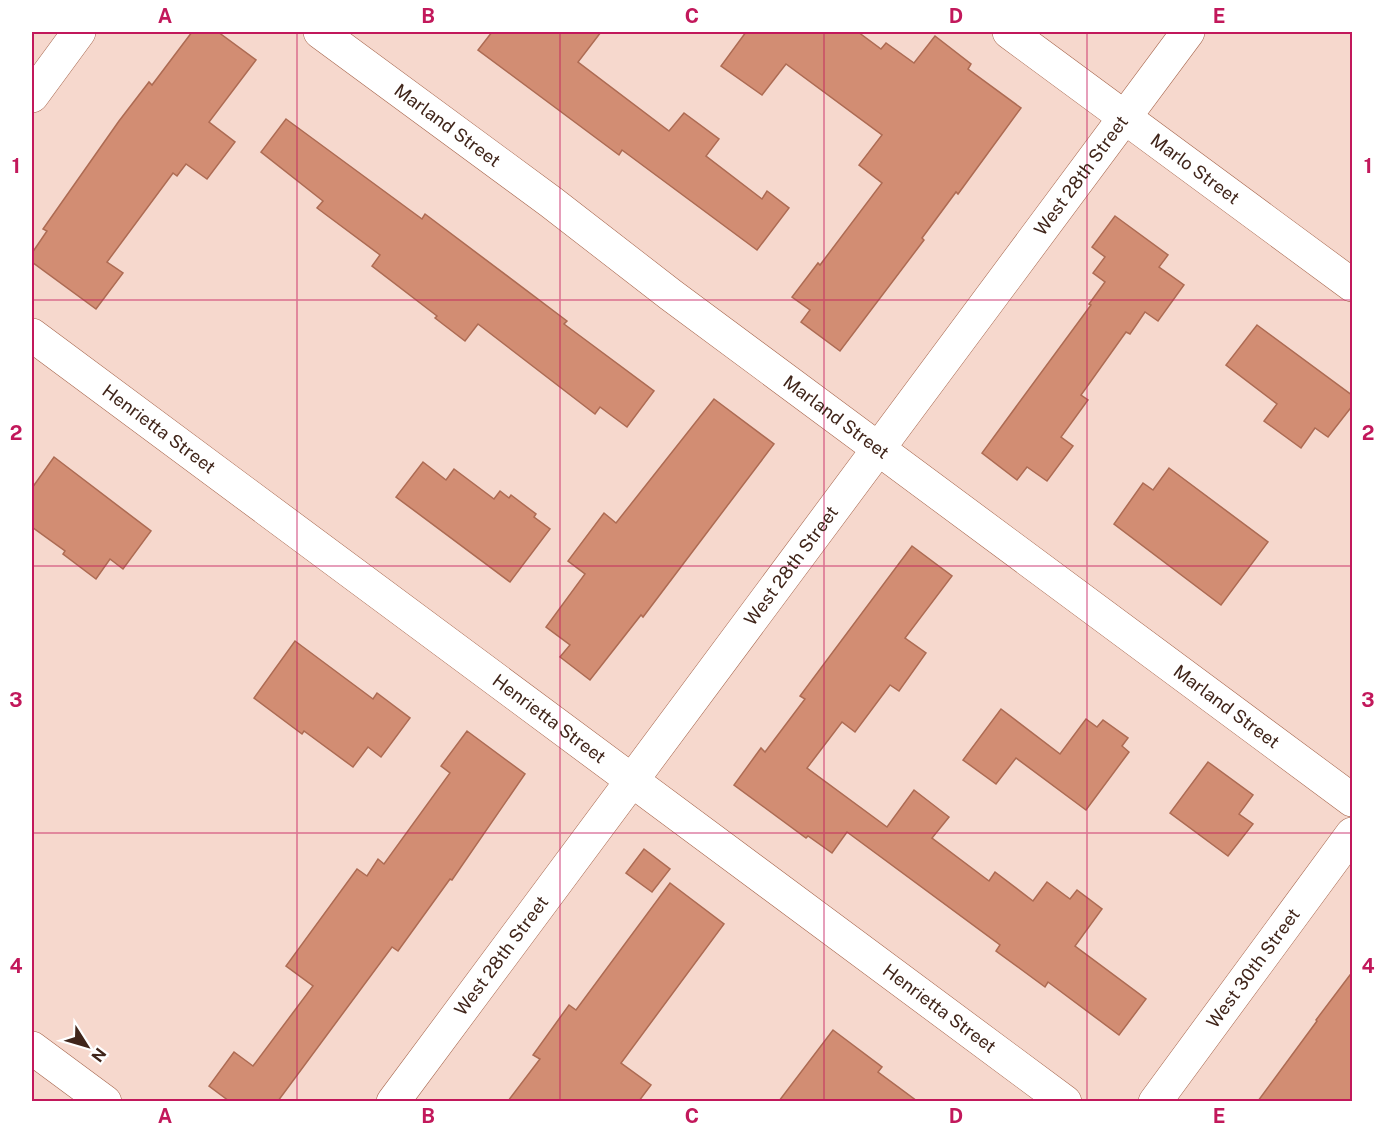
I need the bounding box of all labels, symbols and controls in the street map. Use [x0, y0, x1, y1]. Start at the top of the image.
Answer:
text: A [158, 4, 172, 28]
text: B [421, 4, 435, 28]
text: C [685, 4, 699, 28]
text: D [949, 4, 963, 28]
text: E [1213, 4, 1225, 28]
street label: Marland Street [390, 79, 505, 171]
street label: West 28th Street [1030, 112, 1132, 239]
street label: Marlo Street [1147, 129, 1244, 208]
text: 1 [12, 154, 20, 178]
text: 1 [1364, 154, 1372, 178]
street label: Marland Street [779, 371, 893, 463]
street label: Henrietta Street [98, 380, 220, 478]
text: 2 [10, 421, 22, 445]
text: 2 [1362, 421, 1374, 445]
street label: West 28th Street [740, 502, 842, 629]
street label: Marland Street [1170, 660, 1284, 752]
street label: Henrietta Street [489, 670, 610, 767]
text: 3 [9, 688, 23, 712]
text: 3 [1361, 688, 1375, 712]
street label: West 28th Street [450, 892, 552, 1020]
street label: West 30th Street [1202, 904, 1304, 1032]
text: 4 [9, 954, 23, 978]
text: 4 [1361, 954, 1375, 978]
street label: Henrietta Street [879, 959, 1000, 1057]
north arrow [57, 1016, 117, 1076]
text: N [87, 1044, 110, 1065]
text: A [158, 1104, 172, 1128]
text: B [421, 1104, 435, 1128]
text: C [685, 1104, 699, 1128]
text: D [949, 1104, 963, 1128]
text: E [1213, 1104, 1225, 1128]

